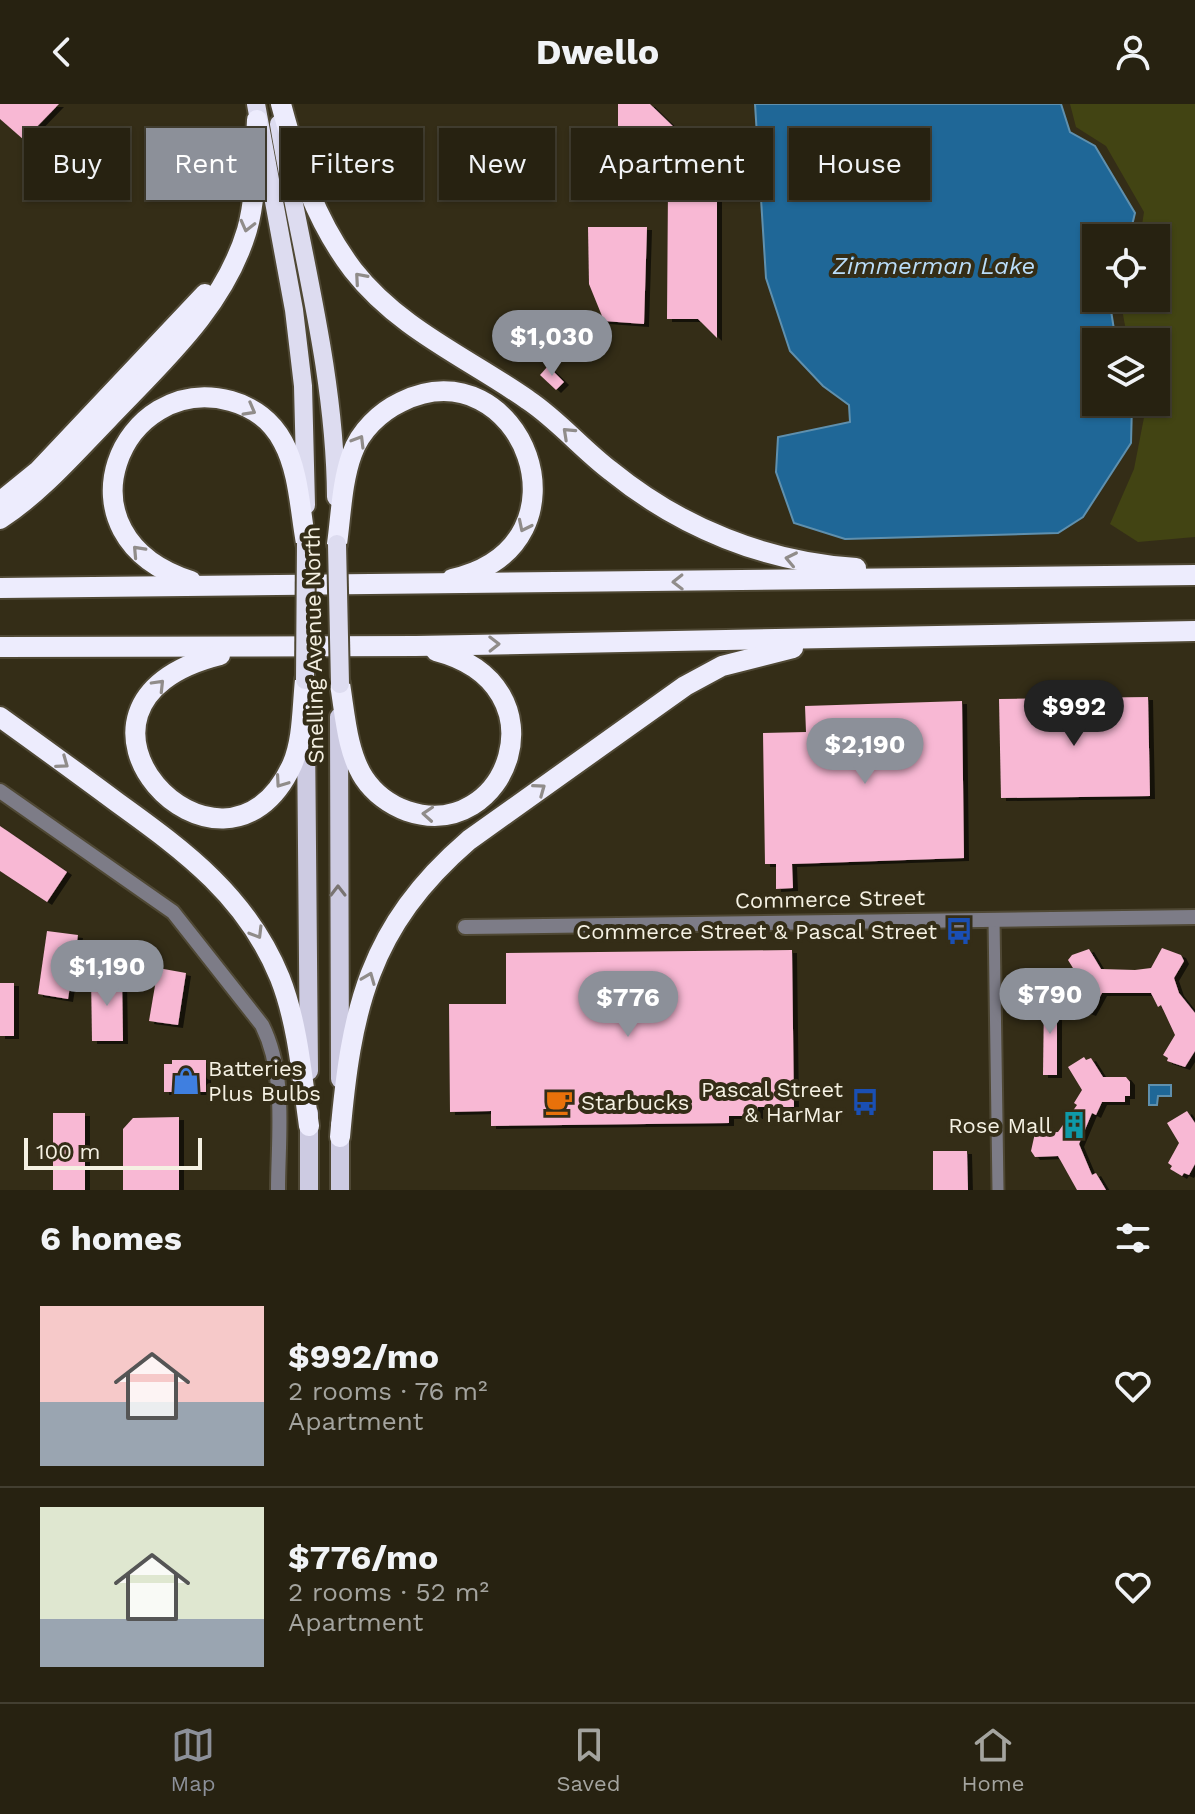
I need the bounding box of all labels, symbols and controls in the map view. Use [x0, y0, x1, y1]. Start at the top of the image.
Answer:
icon: back [40, 30, 84, 74]
icon: person [1111, 30, 1155, 74]
text: Dwello [536, 31, 659, 73]
chip: Buy [24, 128, 130, 200]
chip: Rent [146, 128, 265, 200]
chip: Filters [281, 128, 423, 200]
chip: New [439, 128, 555, 200]
chip: Apartment [571, 128, 773, 200]
chip: House [789, 128, 930, 200]
one-way arrow [239, 218, 256, 232]
map controls [1082, 224, 1170, 416]
button: locate [1082, 224, 1170, 312]
water label: Zimmerman Lake [832, 252, 1035, 280]
one-way arrow [355, 273, 370, 287]
pin: $1,030 [487, 310, 617, 378]
text: $1,030 [510, 321, 594, 351]
button: layers [1082, 328, 1170, 416]
one-way arrow [241, 400, 256, 416]
one-way arrow [563, 427, 577, 442]
one-way arrow [349, 435, 365, 450]
one-way arrow [518, 517, 534, 532]
street label: Snelling Avenue North [299, 526, 329, 764]
one-way arrow [133, 546, 147, 560]
one-way arrow [784, 551, 798, 568]
one-way arrow [671, 574, 684, 591]
one-way arrow [488, 636, 501, 653]
one-way arrow [149, 680, 164, 694]
pin: $992 [1027, 680, 1121, 748]
text: $992 [1042, 691, 1106, 721]
pin: $2,190 [800, 718, 930, 786]
text: $2,190 [824, 729, 906, 759]
one-way arrow [54, 753, 69, 767]
one-way arrow [276, 773, 291, 787]
one-way arrow [531, 784, 545, 799]
one-way arrow [421, 806, 434, 823]
one-way arrow [329, 884, 347, 897]
street label: Commerce Street [735, 885, 925, 913]
bus stop icon: Commerce Street & Pascal Street [944, 916, 974, 946]
place label: Commerce Street & Pascal Street [576, 919, 937, 944]
one-way arrow [247, 924, 263, 939]
pin: $1,190 [42, 940, 172, 1008]
text: $1,190 [69, 951, 145, 981]
pin: $790 [1003, 968, 1097, 1036]
pin: $776 [581, 971, 675, 1039]
one-way arrow [359, 972, 376, 986]
text: $790 [1017, 979, 1083, 1009]
text: $776 [596, 982, 660, 1012]
place label: Batteries Plus Bulbs [208, 1056, 321, 1106]
shop icon: Batteries Plus Bulbs [171, 1066, 201, 1096]
place label: Pascal Street & HarMar [701, 1077, 843, 1127]
cafe icon: Starbucks [544, 1087, 574, 1117]
bus stop icon: Pascal Street & HarMar [850, 1087, 880, 1117]
place label: Starbucks [581, 1090, 689, 1115]
building icon: Rose Mall [1059, 1110, 1089, 1140]
place label: Rose Mall [948, 1113, 1052, 1138]
scale bar [24, 1134, 202, 1170]
text: 100 m [36, 1139, 100, 1164]
icon: filters [1111, 1216, 1155, 1260]
text: 6 homes [40, 1218, 182, 1258]
text: $992/mo [288, 1336, 439, 1376]
icon: home [104, 1338, 200, 1434]
icon: heart [1111, 1364, 1155, 1408]
text: 2 rooms · 76 m² [288, 1376, 487, 1406]
text: Apartment [288, 1406, 424, 1436]
text: $776/mo [288, 1537, 438, 1577]
icon: home [104, 1539, 200, 1635]
icon: heart [1111, 1565, 1155, 1609]
text: 2 rooms · 52 m² [288, 1577, 489, 1607]
text: Apartment [288, 1607, 424, 1637]
tab: Map [171, 1723, 215, 1796]
tab: Saved [557, 1723, 620, 1796]
tab: Home [962, 1723, 1024, 1796]

